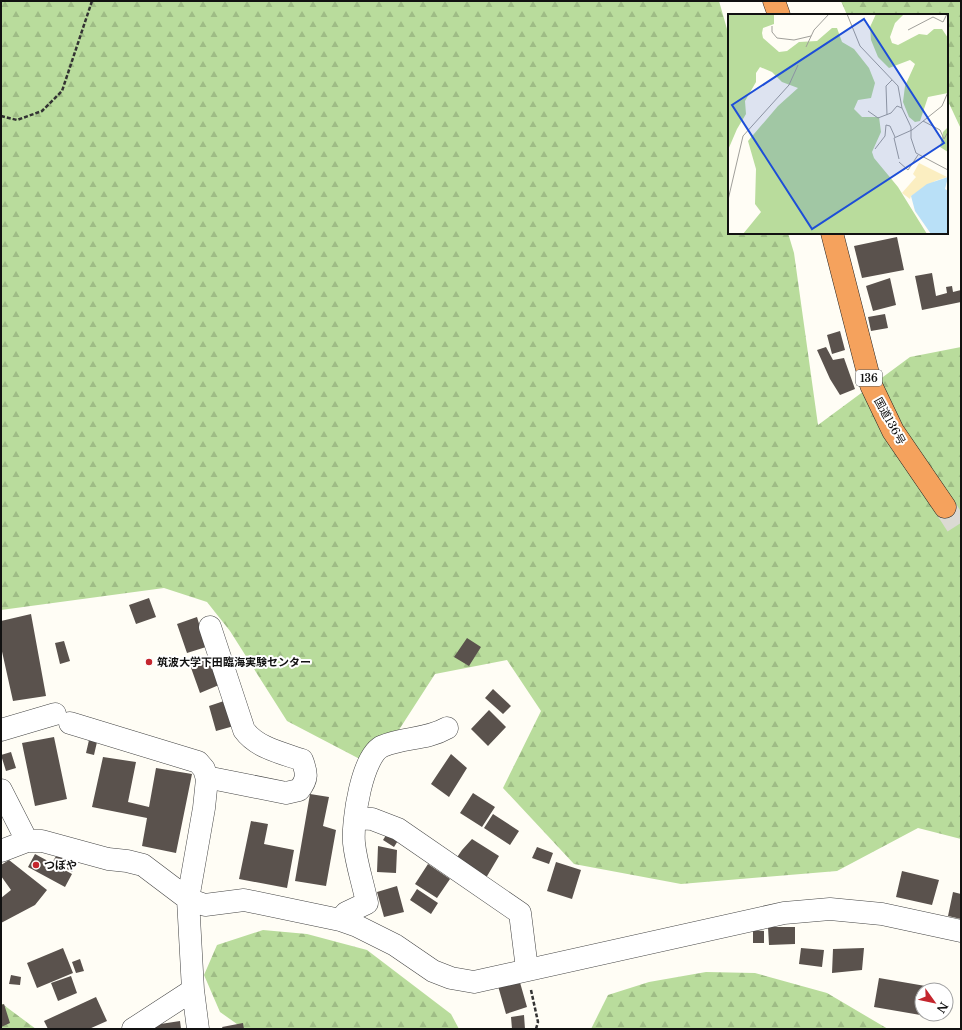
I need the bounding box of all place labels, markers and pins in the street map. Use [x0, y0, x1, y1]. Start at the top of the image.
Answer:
place label: 筑波大学下田臨海実験センター [157, 655, 311, 669]
marker: 筑波大学下田臨海実験センター [144, 657, 154, 667]
place label: つぼや [44, 858, 77, 872]
marker: つぼや [31, 860, 41, 870]

